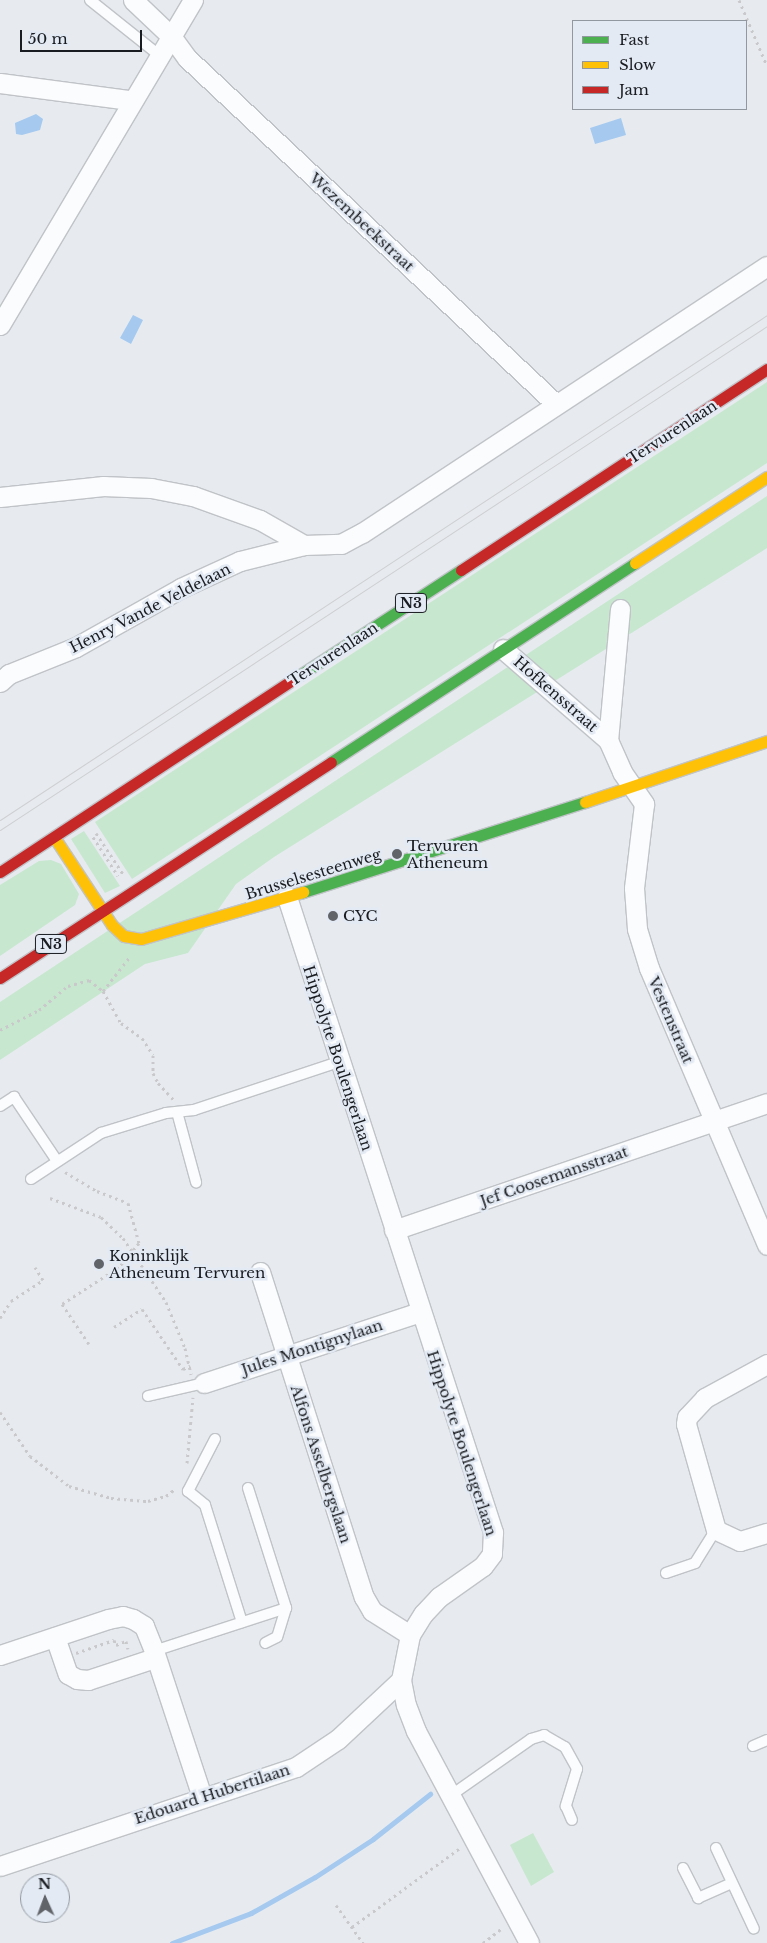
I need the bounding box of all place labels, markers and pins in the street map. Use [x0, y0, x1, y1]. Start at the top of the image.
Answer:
place label: Tervuren Atheneum [407, 836, 488, 871]
marker: Tervuren Atheneum [391, 848, 403, 860]
place label: CYC [343, 907, 378, 925]
marker: CYC [327, 910, 339, 922]
place label: Koninklijk Atheneum Tervuren [109, 1246, 266, 1281]
marker: Koninklijk Atheneum Tervuren [93, 1258, 105, 1270]

